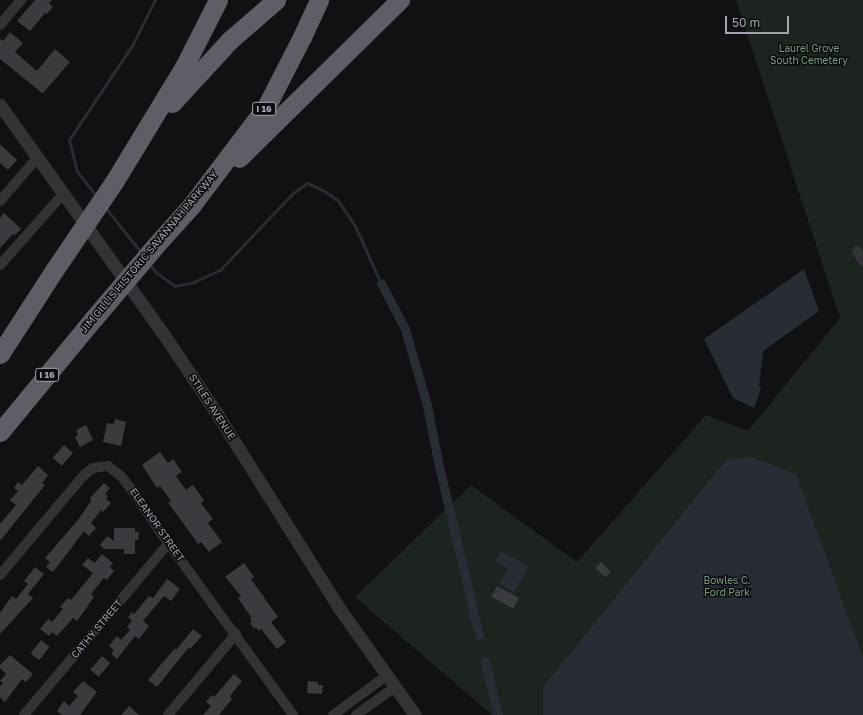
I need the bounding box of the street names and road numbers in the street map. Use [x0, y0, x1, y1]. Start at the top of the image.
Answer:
road number: I 16 [252, 102, 276, 116]
street label: JIM GILLIS HISTORIC SAVANNAH PARKWAY [78, 169, 220, 335]
road number: I 16 [35, 368, 59, 382]
street label: STILES AVENUE [186, 372, 238, 442]
street label: ELEANOR STREET [127, 486, 187, 564]
street label: CATHY STREET [69, 597, 125, 661]

